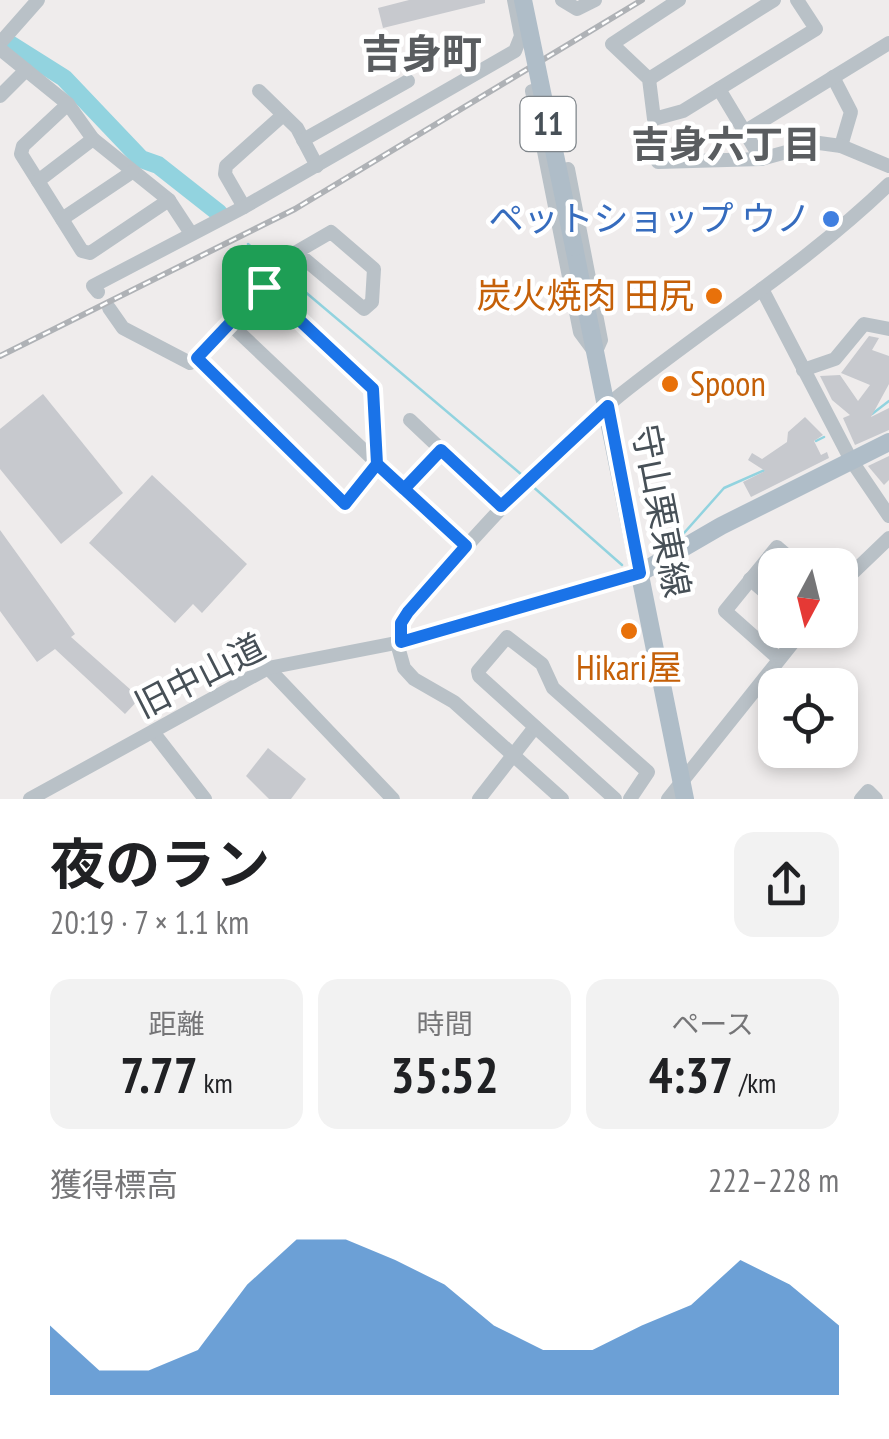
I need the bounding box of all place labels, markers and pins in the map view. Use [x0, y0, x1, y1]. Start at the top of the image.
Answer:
place label: ペットショップ ウノ [489, 195, 811, 241]
marker: ペットショップ ウノ [820, 208, 842, 230]
pin [222, 245, 307, 330]
place label: 炭火焼肉 田尻 [477, 272, 694, 318]
marker: 炭火焼肉 田尻 [703, 285, 725, 307]
place label: Spoon [690, 360, 766, 406]
marker: Spoon [659, 373, 681, 395]
marker: Hikari屋 [618, 620, 640, 642]
place label: Hikari屋 [576, 644, 682, 690]

